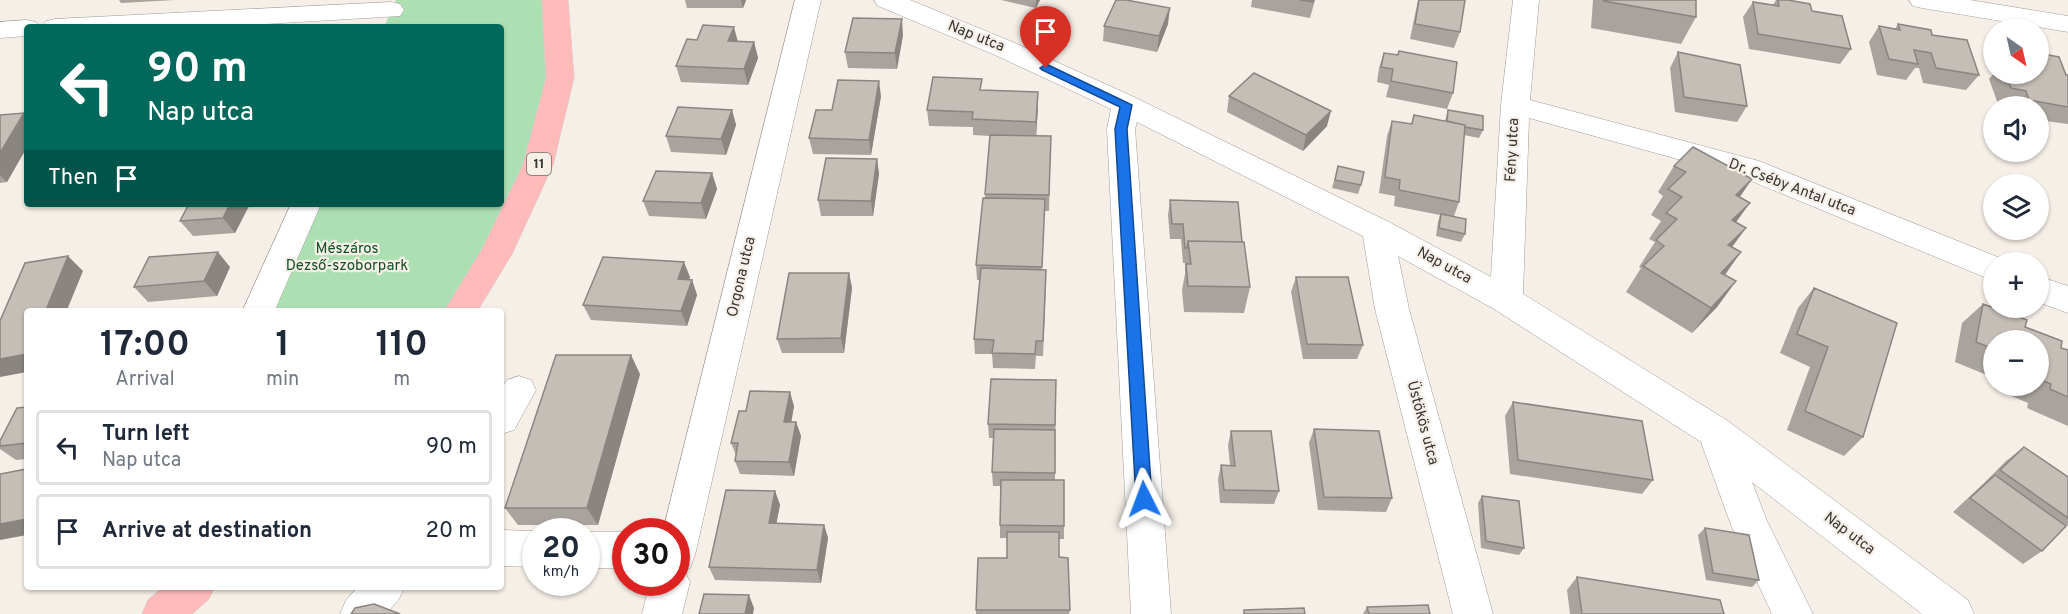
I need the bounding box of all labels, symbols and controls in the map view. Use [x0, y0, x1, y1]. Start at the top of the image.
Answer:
pin [1020, 6, 1071, 68]
icon: arrive [1029, 15, 1062, 48]
street label: Nap utca [945, 17, 1007, 57]
north arrow [1983, 18, 2049, 84]
map controls [1983, 18, 2049, 396]
text: 90 m [147, 44, 248, 97]
icon: left [48, 48, 126, 126]
text: Nap utca [147, 96, 254, 130]
button: sound [1983, 96, 2049, 162]
street label: Fény utca [1502, 117, 1524, 183]
road number: 11 [527, 153, 551, 175]
street label: Dr. Cséby Antal utca [1726, 155, 1858, 221]
icon: arrive [110, 162, 143, 195]
text: Then [48, 165, 98, 192]
button: layers [1983, 174, 2049, 240]
street label: Orgona utca [723, 235, 761, 319]
park label: Mészáros Dezső-szoborpark [286, 240, 408, 276]
street label: Nap utca [1413, 243, 1475, 289]
button: + [1983, 252, 2049, 318]
text: 17:00 [100, 323, 190, 369]
text: 1 [276, 323, 290, 369]
text: 110 [375, 323, 428, 369]
button: − [1983, 330, 2049, 396]
text: Arrival [115, 367, 175, 393]
text: min [266, 367, 299, 393]
text: m [393, 367, 410, 393]
street label: Üstökös utca [1402, 379, 1443, 467]
text: Turn left [102, 421, 190, 448]
icon: left [51, 431, 84, 464]
text: 90 m [426, 434, 477, 461]
text: Nap utca [102, 448, 181, 474]
position arrow [1112, 467, 1176, 531]
street label: Nap utca [1820, 509, 1878, 559]
icon: arrive [51, 515, 84, 548]
text: Arrive at destination [102, 518, 312, 545]
text: 20 m [426, 518, 477, 545]
speed limit sign: 30 [612, 518, 690, 596]
text: 20 [542, 531, 580, 568]
text: km/h [543, 563, 579, 582]

